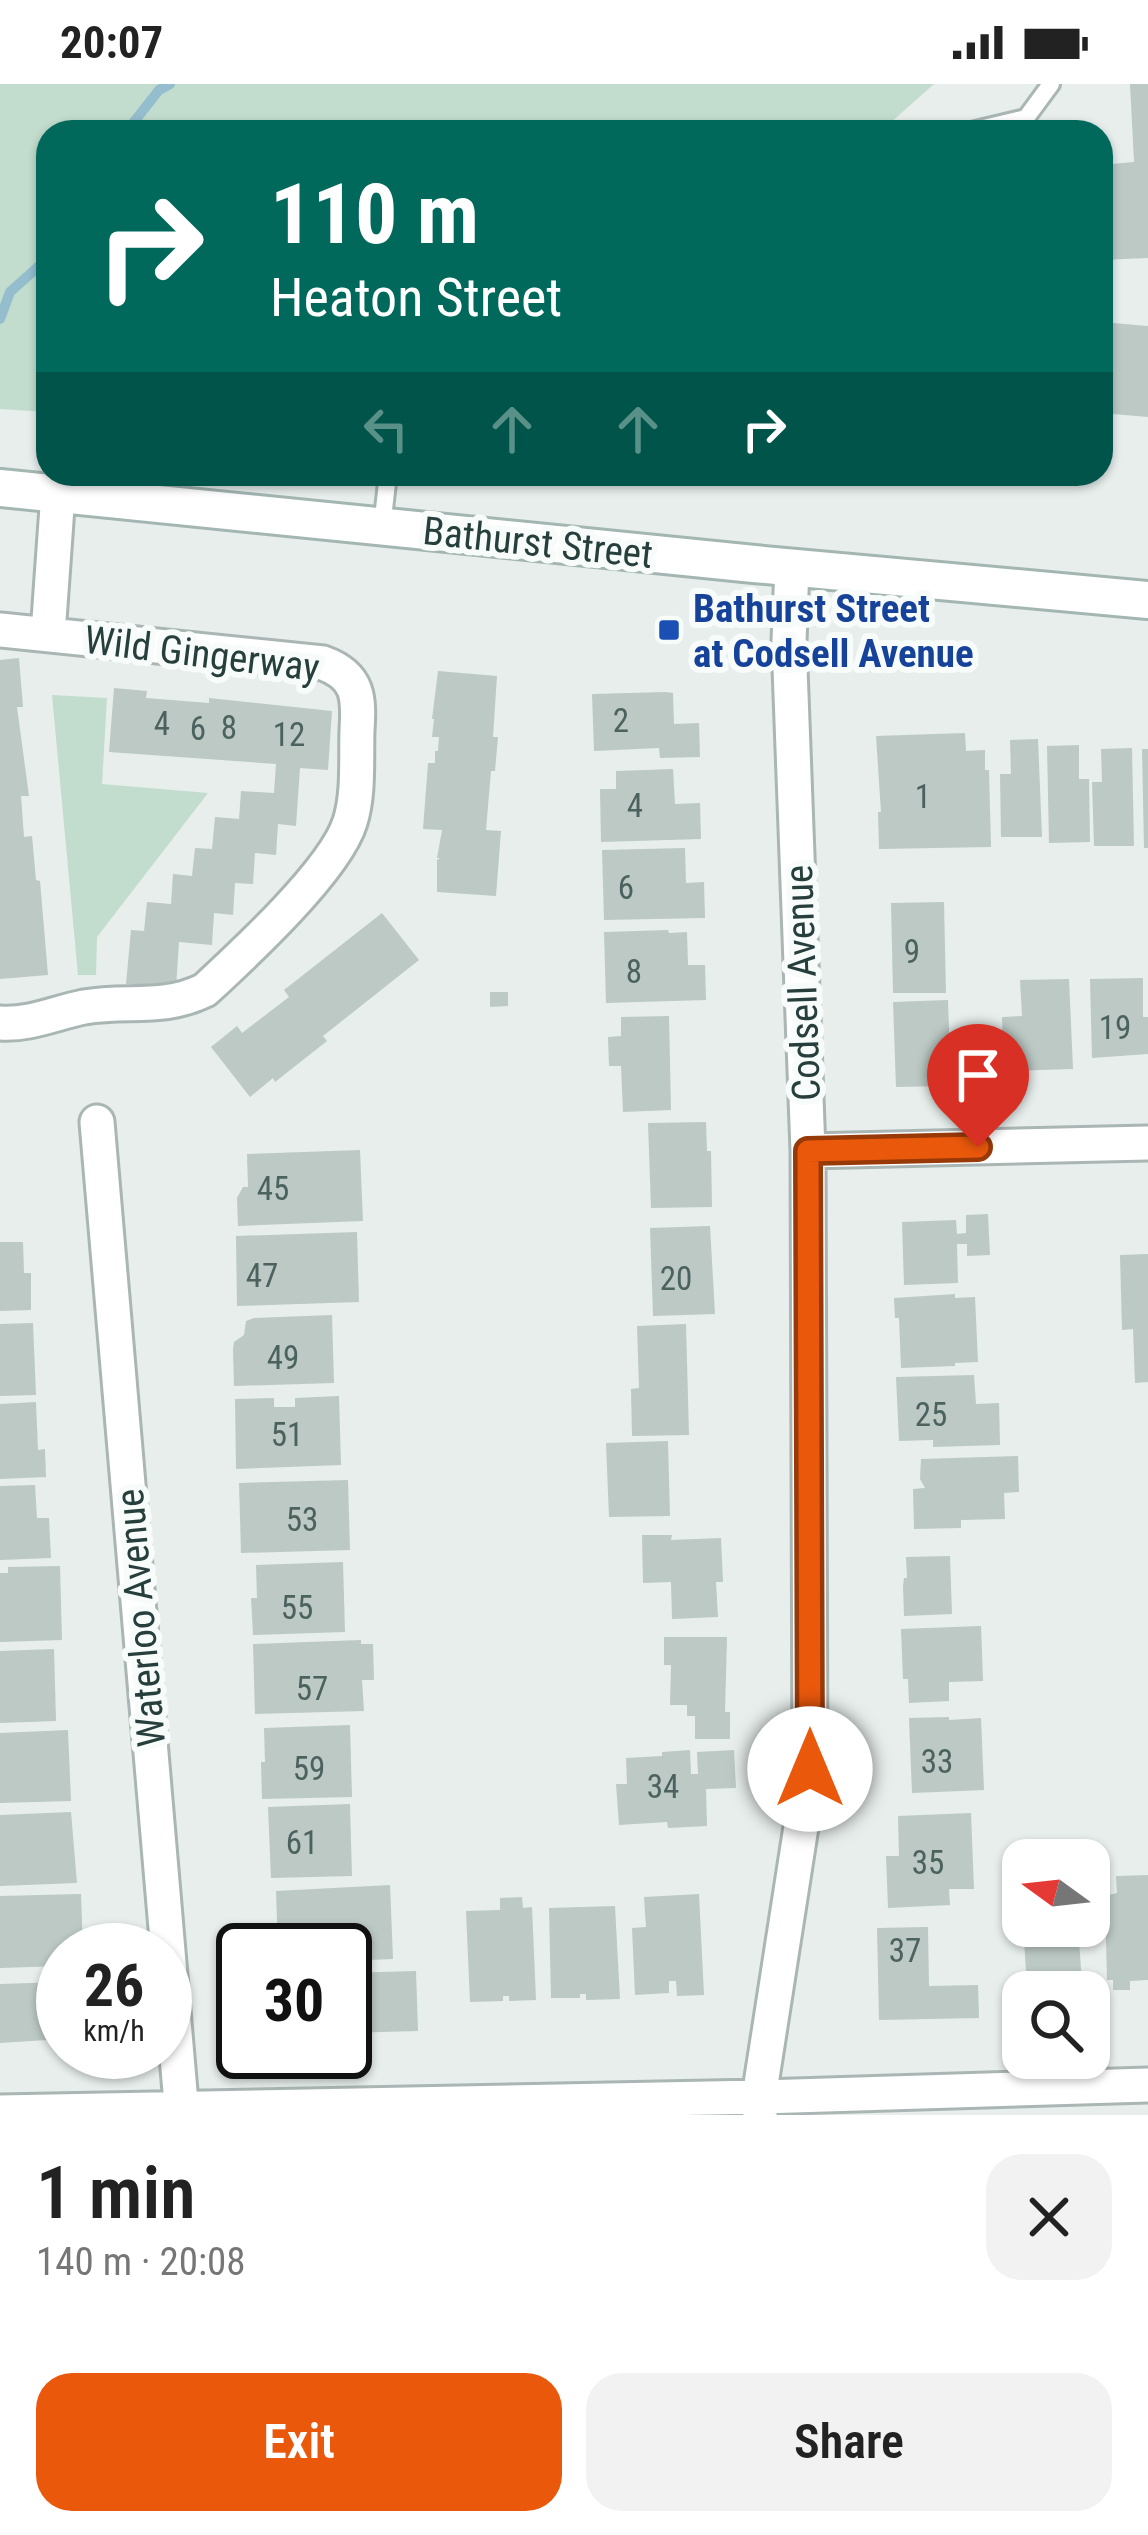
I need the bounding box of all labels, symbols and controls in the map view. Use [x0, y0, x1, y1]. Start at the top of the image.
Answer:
text: 20:07 [60, 16, 163, 69]
text: 110 m [270, 165, 479, 264]
icon: right [72, 168, 228, 324]
text: Heaton Street [270, 266, 562, 329]
icon: left [353, 396, 419, 462]
icon: ahead [479, 396, 545, 462]
icon: ahead [605, 396, 671, 462]
icon: right [731, 396, 797, 462]
street label: Bathurst Street [421, 508, 655, 578]
place label: Bathurst Street at Codsell Avenue [693, 586, 974, 677]
street label: Wild Gingerway [82, 617, 322, 691]
marker: Bathurst Street at Codsell Avenue [656, 617, 682, 643]
house number: 2 [613, 701, 629, 740]
house number: 4 [154, 704, 170, 743]
house number: 8 [221, 708, 237, 747]
house number: 6 [190, 709, 206, 748]
house number: 12 [273, 715, 305, 754]
house number: 1 [915, 777, 931, 816]
house number: 4 [627, 786, 643, 825]
street label: Codsell Avenue [776, 864, 830, 1102]
house number: 6 [618, 868, 634, 907]
house number: 9 [904, 932, 920, 971]
house number: 8 [626, 952, 642, 991]
house number: 19 [1099, 1008, 1131, 1047]
pin [927, 1024, 1029, 1147]
icon: arrive [945, 1042, 1011, 1108]
house number: 45 [257, 1169, 289, 1208]
house number: 47 [246, 1256, 278, 1295]
house number: 20 [660, 1259, 692, 1298]
house number: 49 [267, 1338, 299, 1377]
house number: 25 [915, 1395, 947, 1434]
house number: 51 [271, 1415, 303, 1454]
street label: Waterloo Avenue [107, 1487, 175, 1749]
house number: 53 [286, 1500, 318, 1539]
house number: 55 [281, 1588, 313, 1627]
house number: 57 [296, 1669, 328, 1708]
position arrow [747, 1706, 873, 1832]
house number: 33 [921, 1742, 953, 1781]
house number: 59 [293, 1749, 325, 1788]
house number: 34 [647, 1767, 679, 1806]
house number: 61 [286, 1823, 318, 1862]
north arrow [1002, 1839, 1110, 1947]
map controls [1002, 1839, 1110, 2079]
house number: 35 [912, 1843, 944, 1882]
speed limit sign: 30 [216, 1923, 372, 2079]
house number: 37 [889, 1931, 921, 1970]
text: 26 [84, 1950, 144, 2021]
button: search [1002, 1971, 1110, 2079]
text: km/h [83, 2013, 145, 2048]
text: 1 min [36, 2151, 195, 2236]
button: close [986, 2154, 1112, 2280]
text: 140 m · 20:08 [36, 2239, 246, 2285]
button: Exit [36, 2373, 562, 2511]
button: Share [586, 2373, 1112, 2511]

